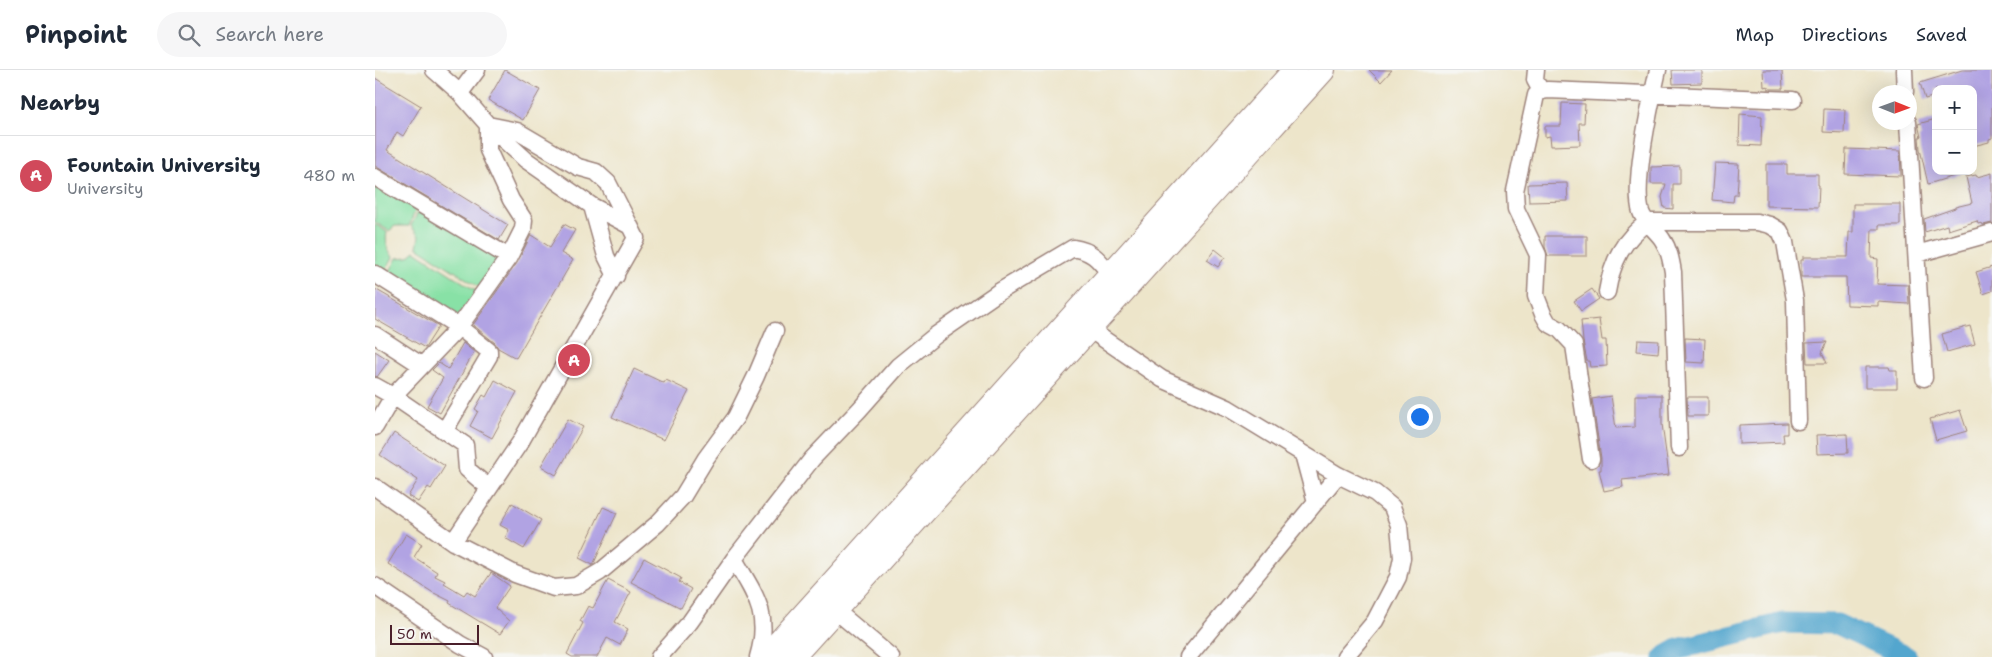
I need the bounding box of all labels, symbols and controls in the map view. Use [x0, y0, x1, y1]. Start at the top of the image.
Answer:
search box [157, 12, 507, 57]
text: Pinpoint [25, 19, 127, 51]
icon: search [175, 21, 203, 49]
text: Search here [215, 22, 324, 47]
text: Map [1736, 23, 1774, 47]
text: Directions [1802, 23, 1888, 47]
text: Saved [1916, 23, 1967, 47]
north arrow [1872, 85, 1917, 130]
map controls [1932, 85, 1977, 175]
button: + [1932, 85, 1977, 130]
text: Nearby [20, 89, 100, 117]
button: − [1932, 130, 1977, 175]
text: Fountain University [67, 153, 261, 178]
text: A [30, 165, 42, 186]
text: 480 m [303, 165, 355, 186]
text: University [67, 178, 143, 199]
pin: A [558, 341, 590, 379]
your location [1407, 404, 1433, 430]
scale bar [390, 622, 479, 645]
text: 50 m [397, 625, 432, 643]

